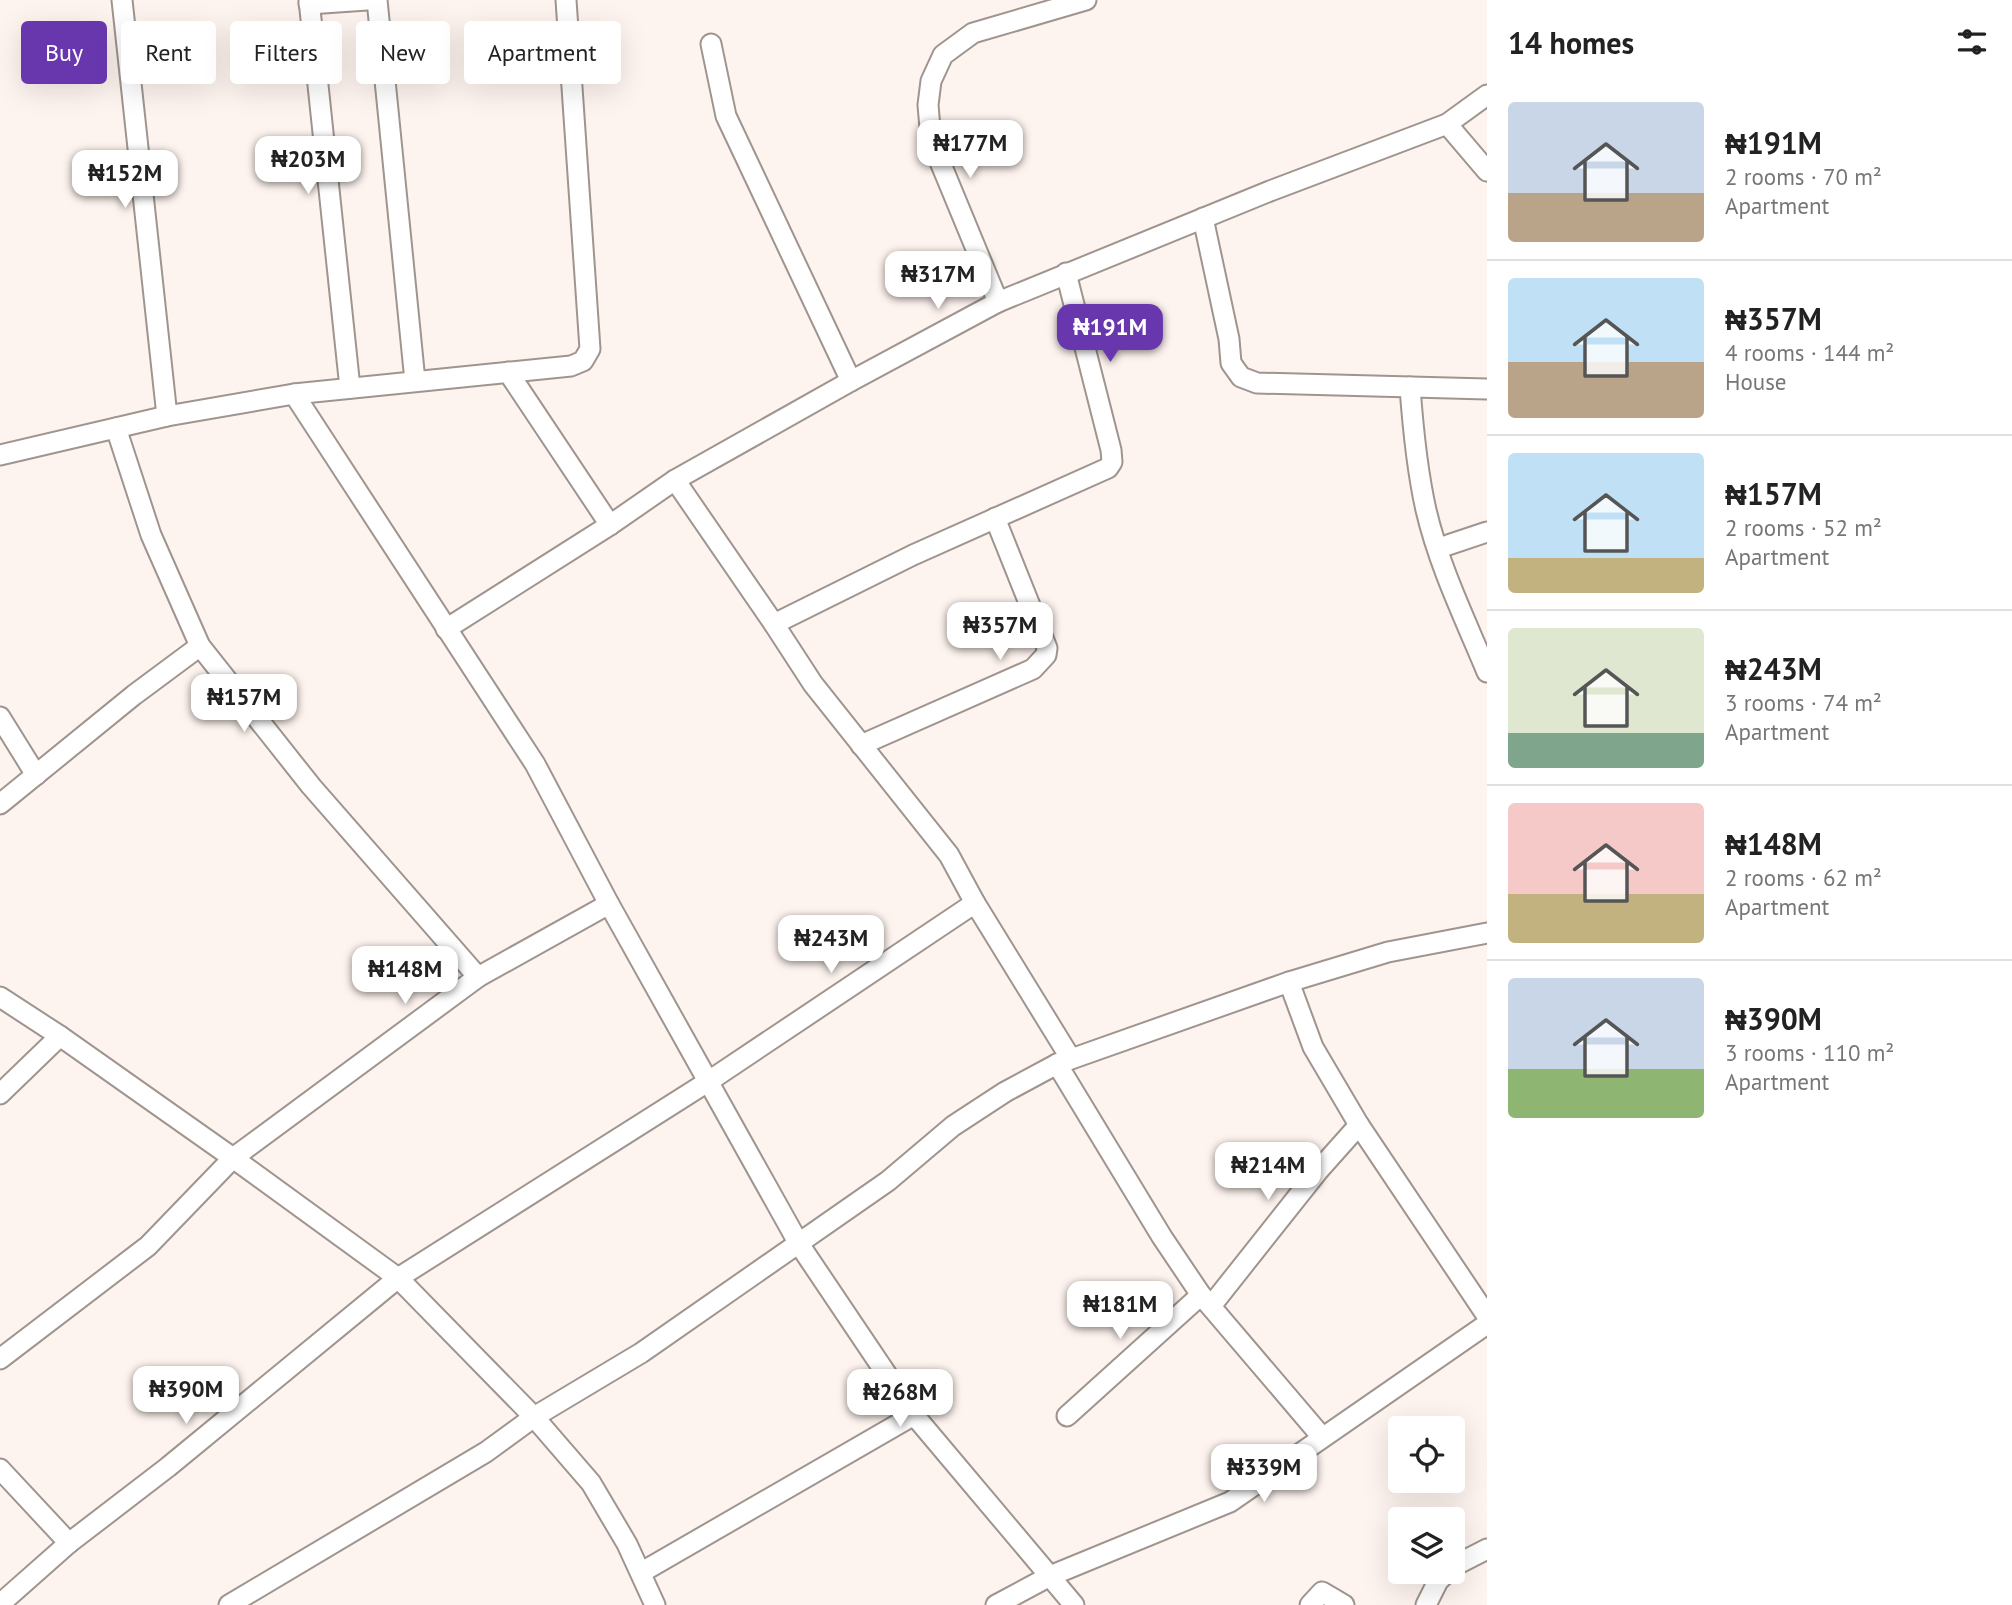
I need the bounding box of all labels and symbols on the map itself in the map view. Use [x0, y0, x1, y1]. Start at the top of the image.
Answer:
pin: ₦177M [921, 120, 1019, 180]
pin: ₦203M [259, 136, 357, 196]
pin: ₦152M [76, 150, 174, 210]
pin: ₦317M [889, 252, 987, 311]
pin: ₦191M [1061, 304, 1159, 364]
pin: ₦357M [951, 602, 1049, 662]
pin: ₦157M [195, 674, 293, 734]
pin: ₦243M [782, 916, 880, 975]
pin: ₦148M [356, 946, 454, 1006]
pin: ₦214M [1219, 1142, 1317, 1202]
pin: ₦181M [1071, 1282, 1169, 1341]
pin: ₦390M [137, 1366, 235, 1426]
pin: ₦268M [851, 1370, 949, 1429]
pin: ₦339M [1215, 1444, 1313, 1504]

